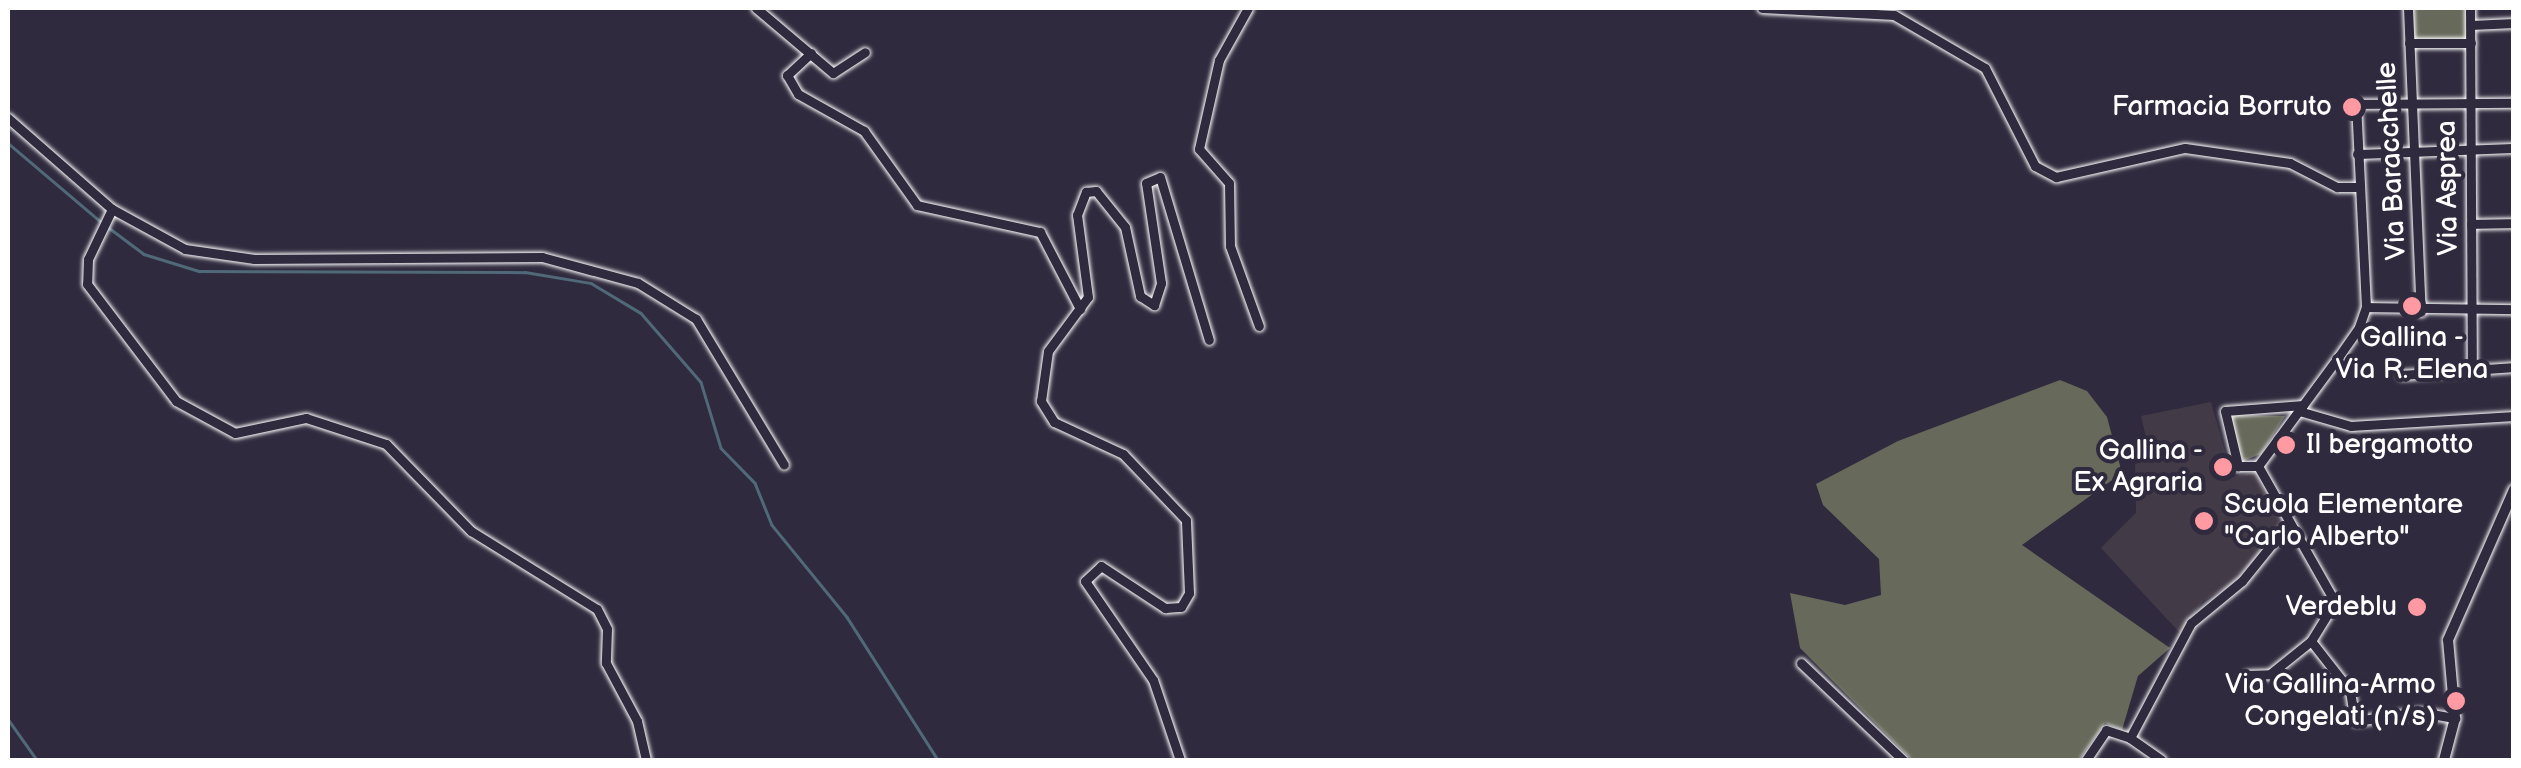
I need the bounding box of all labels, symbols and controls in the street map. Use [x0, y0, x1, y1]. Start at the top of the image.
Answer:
street label: Via Baracchelle [2370, 61, 2414, 261]
place label: Farmacia Borruto [2112, 90, 2332, 124]
marker: Farmacia Borruto [2341, 96, 2363, 118]
street label: Via Asprea [2430, 120, 2466, 256]
marker: Gallina - Via R. Elena [2401, 295, 2423, 317]
place label: Gallina - Via R. Elena [2336, 321, 2488, 387]
place label: Il bergamotto [2306, 428, 2473, 462]
place label: Gallina - Ex Agraria [2073, 434, 2203, 500]
marker: Il bergamotto [2275, 434, 2297, 456]
marker: Gallina - Ex Agraria [2212, 456, 2234, 478]
place label: Scuola Elementare "Carlo Alberto" [2224, 488, 2463, 554]
marker: Scuola Elementare "Carlo Alberto" [2193, 510, 2215, 532]
place label: Verdeblu [2285, 590, 2397, 624]
marker: Verdeblu [2406, 596, 2428, 618]
place label: Via Gallina-Armo Congelati (n/s) [2225, 668, 2436, 734]
marker: Via Gallina-Armo Congelati (n/s) [2445, 690, 2467, 712]

